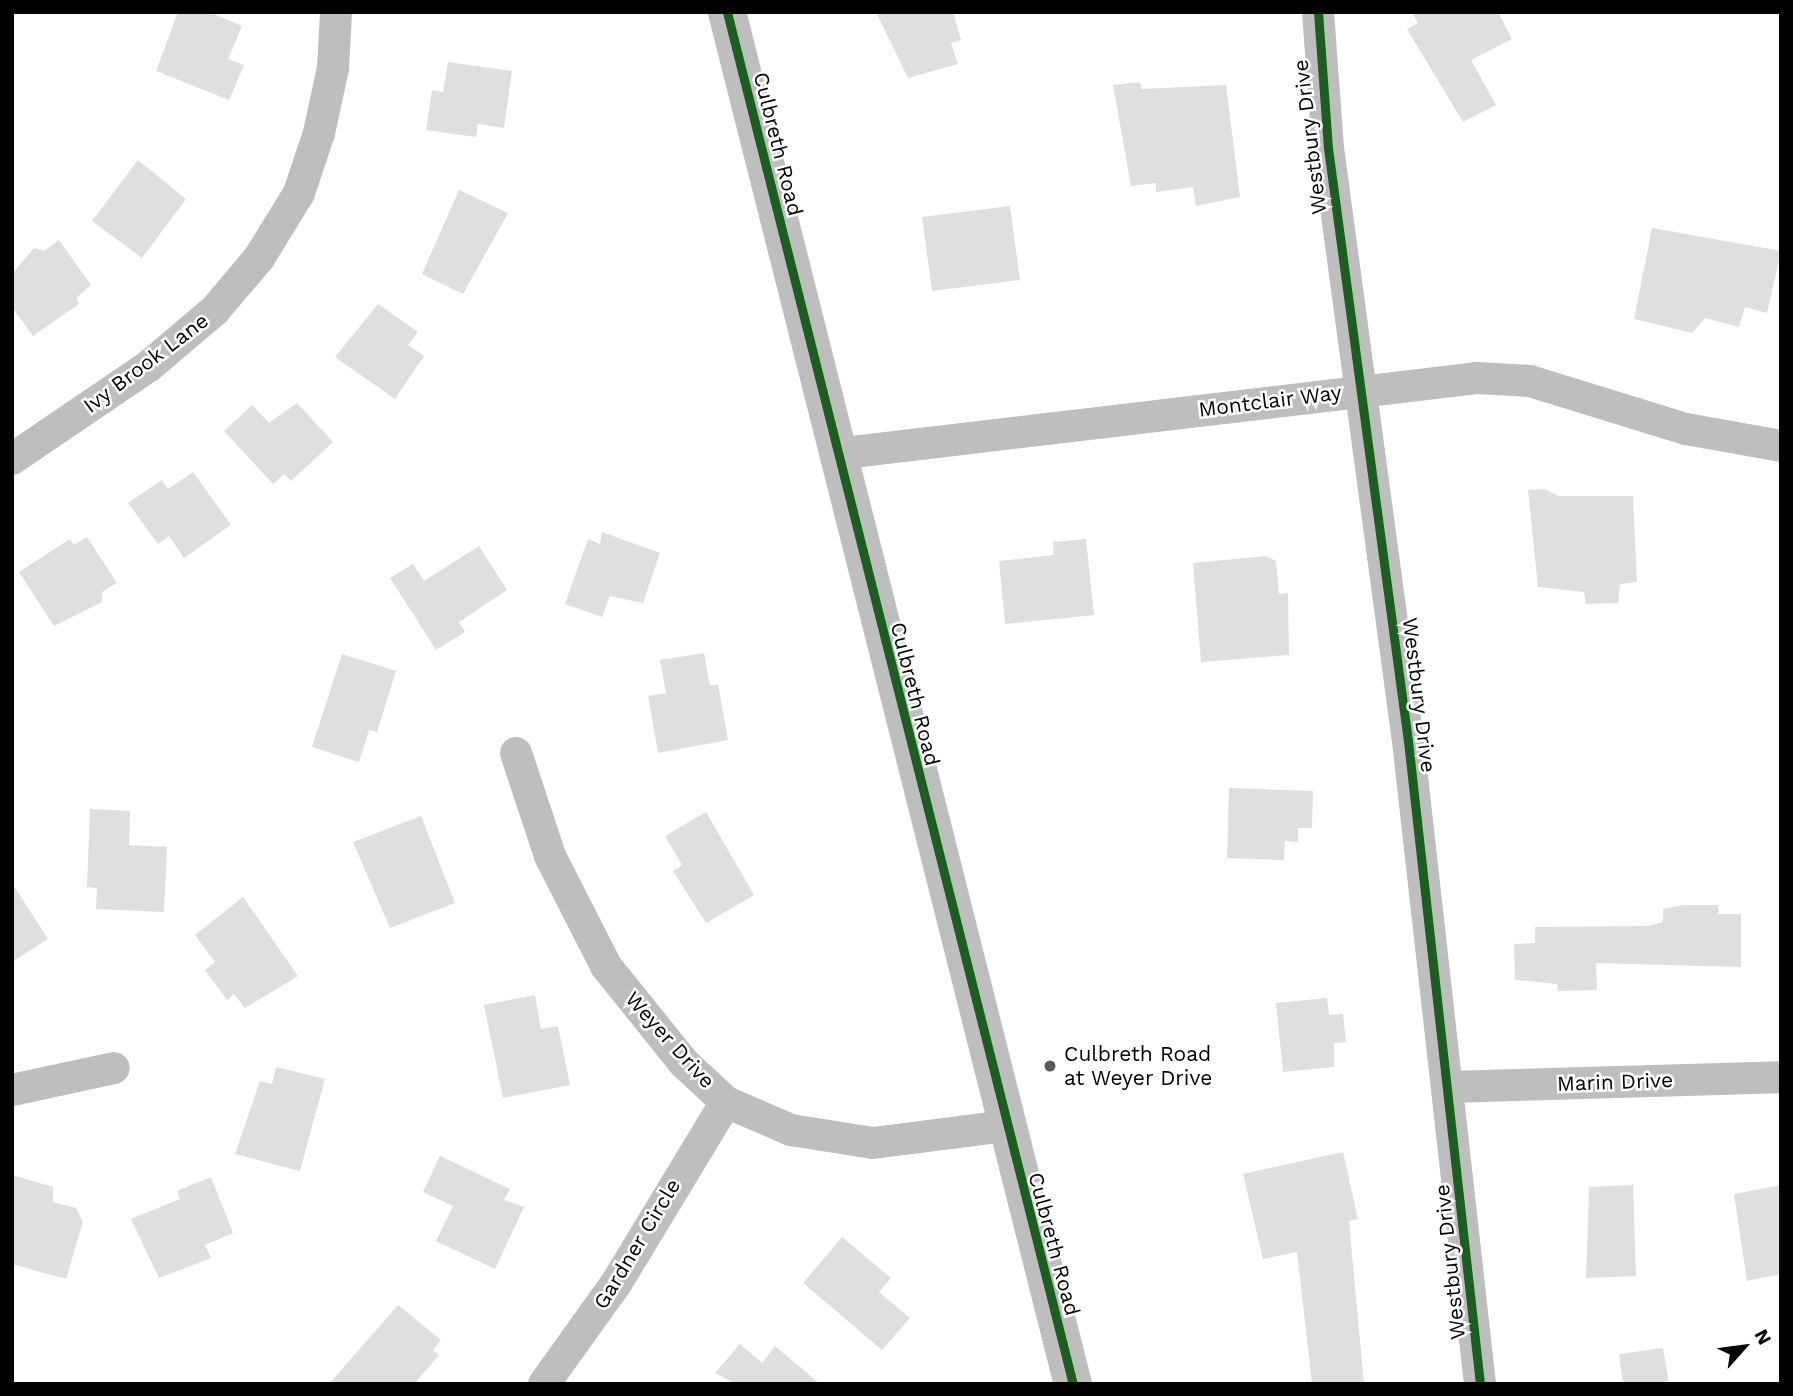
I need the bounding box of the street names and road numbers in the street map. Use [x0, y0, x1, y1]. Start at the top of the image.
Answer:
street label: Westbury Drive [1288, 58, 1332, 216]
street label: Culbreth Road [748, 70, 808, 218]
street label: Ivy Brook Lane [78, 308, 214, 418]
street label: Montclair Way [1197, 380, 1343, 422]
street label: Westbury Drive [1397, 616, 1441, 774]
street label: Culbreth Road [885, 620, 945, 768]
street label: Weyer Drive [620, 986, 720, 1094]
street label: Marin Drive [1556, 1067, 1674, 1097]
street label: Culbreth Road [1023, 1170, 1085, 1318]
street label: Gardner Circle [588, 1174, 686, 1314]
street label: Westbury Drive [1429, 1183, 1471, 1341]

